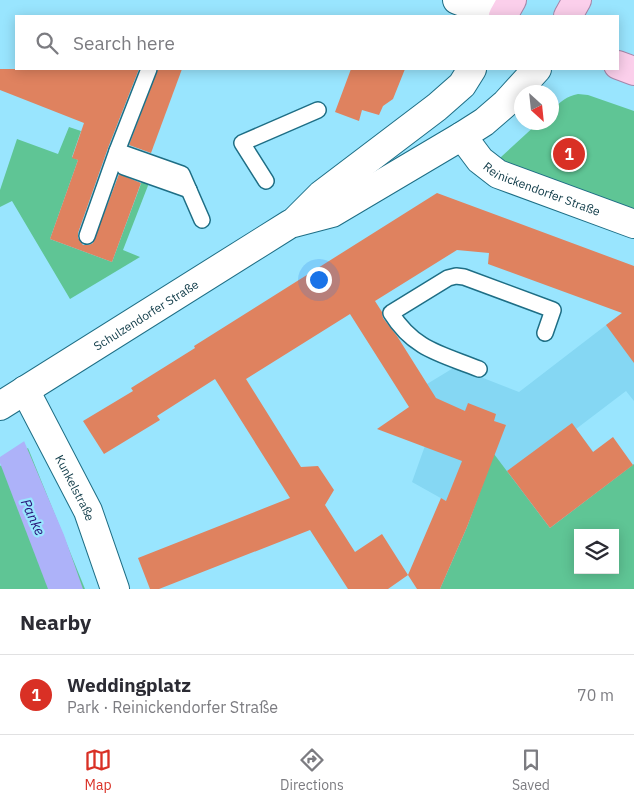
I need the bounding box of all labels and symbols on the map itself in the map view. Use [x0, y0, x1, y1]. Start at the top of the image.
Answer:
north arrow [514, 85, 559, 130]
pin: 1 [553, 135, 585, 173]
street label: Reinickendorfer Straße [481, 158, 603, 219]
your location [306, 267, 332, 293]
street label: Schulzendorfer Straße [90, 276, 201, 353]
street label: Kunkelstraße [52, 452, 98, 523]
water label: Panke [17, 496, 49, 538]

